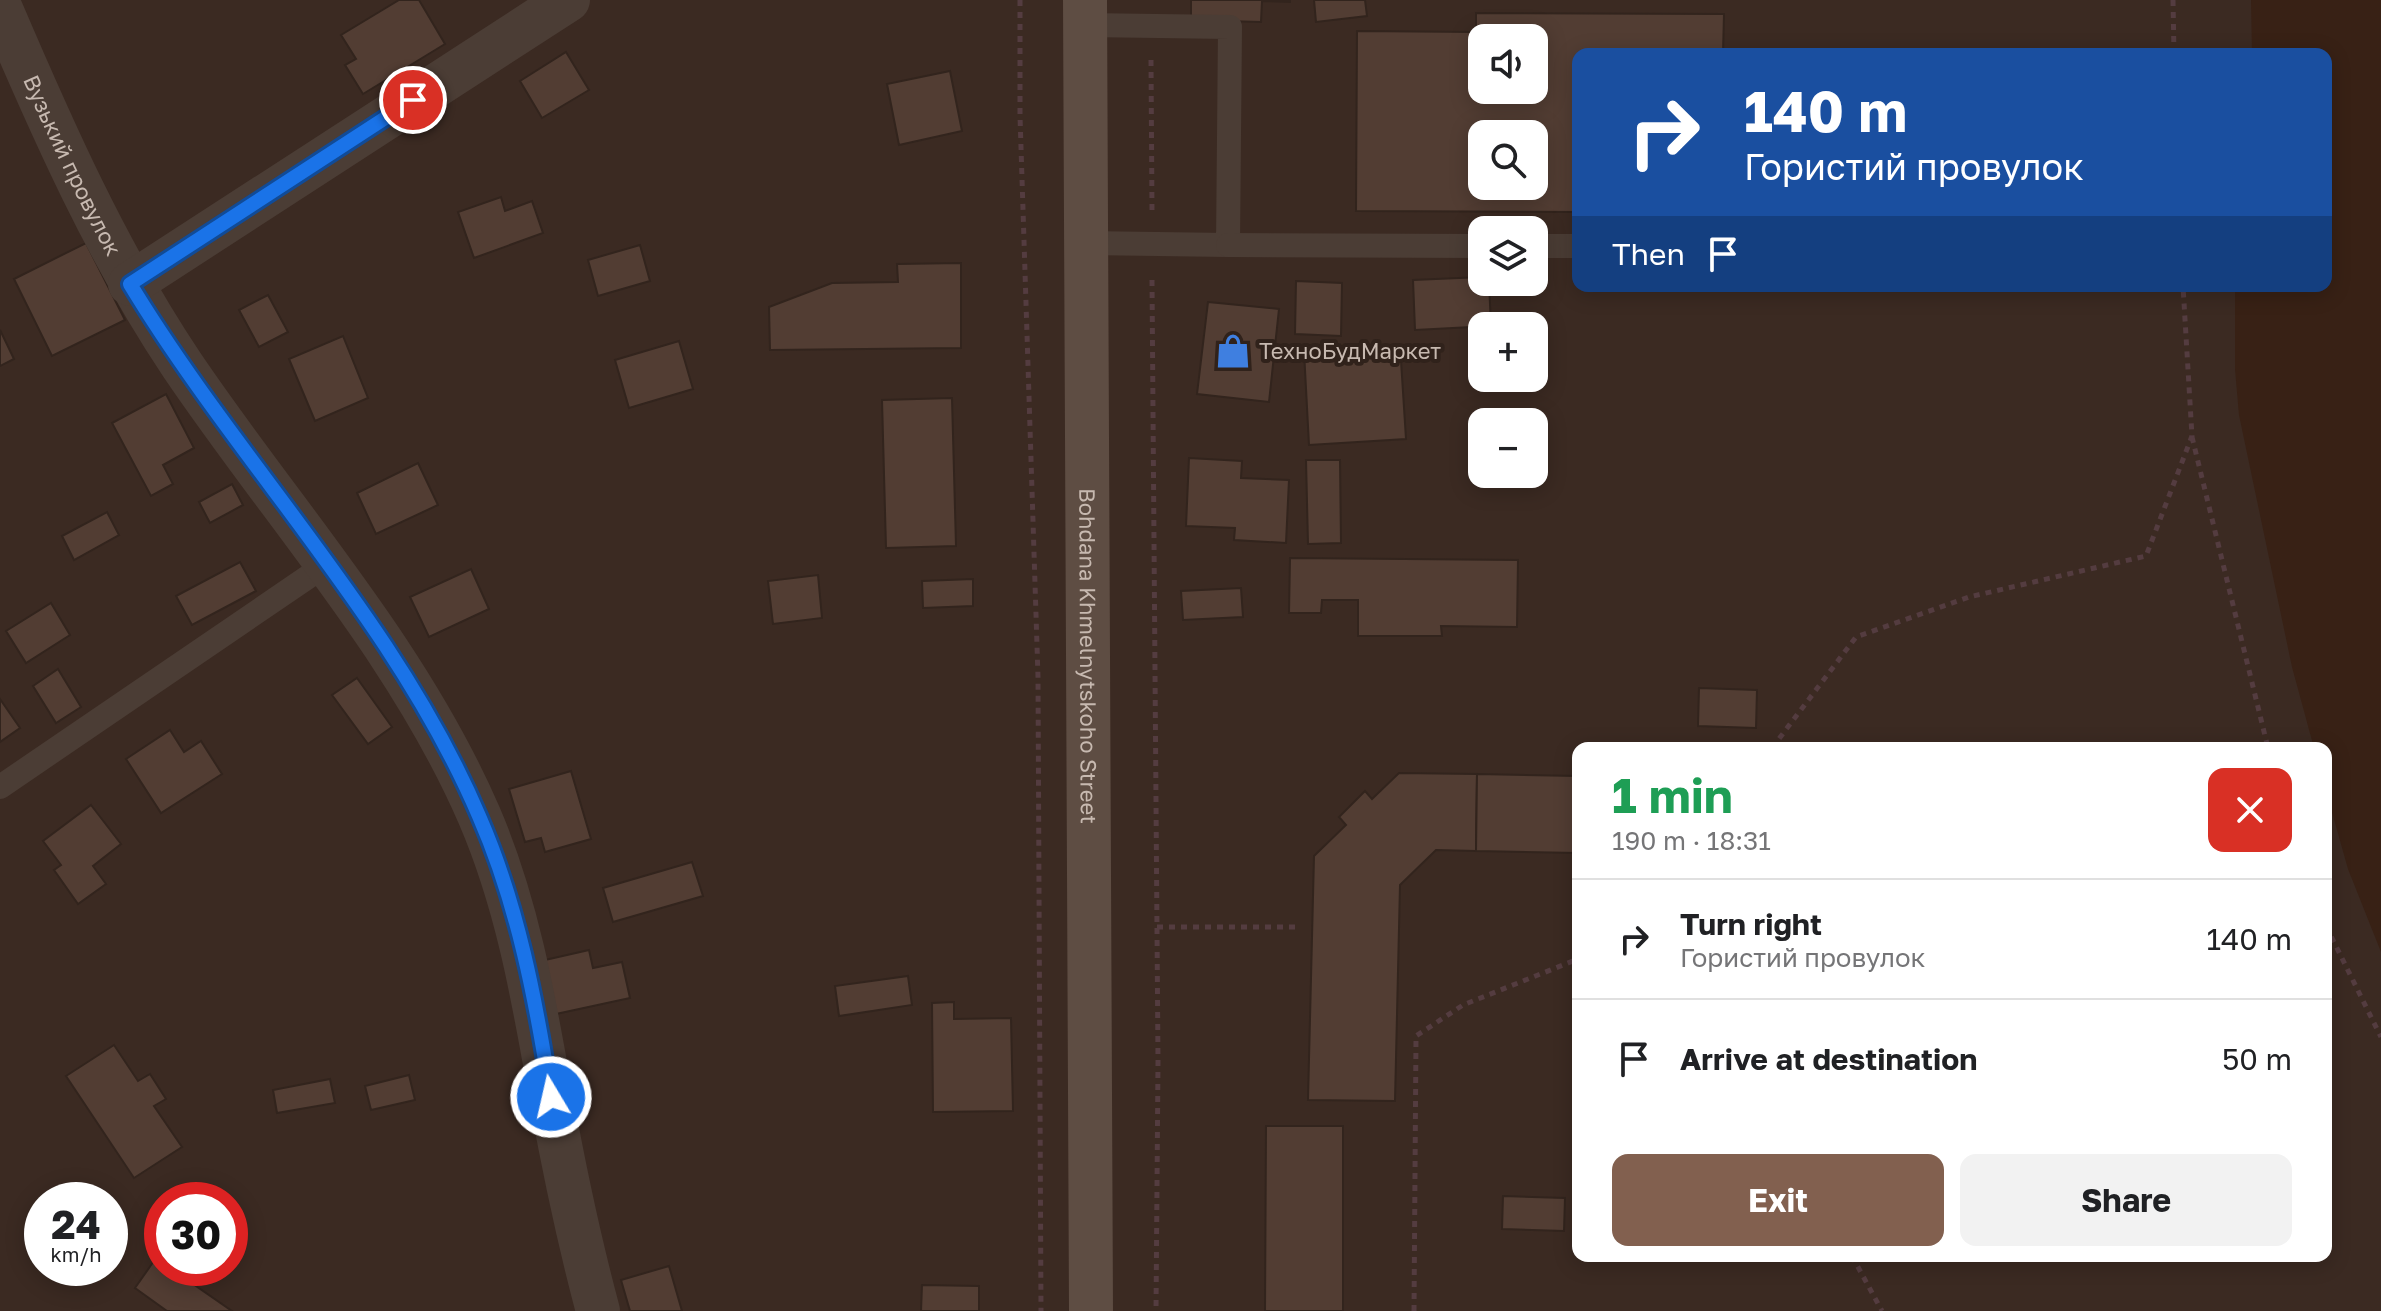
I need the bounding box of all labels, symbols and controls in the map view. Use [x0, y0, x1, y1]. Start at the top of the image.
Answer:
map controls [1468, 24, 1548, 488]
button: sound [1468, 24, 1548, 104]
pin [379, 66, 447, 134]
street label: Вузький провулок [18, 71, 128, 260]
text: 140 m [1744, 77, 1907, 144]
icon: arrive [391, 78, 435, 122]
icon: right [1612, 80, 1716, 184]
button: search [1468, 120, 1548, 200]
text: Гористий провулок [1744, 145, 2084, 188]
button: layers [1468, 216, 1548, 296]
icon: arrive [1701, 232, 1745, 276]
text: Then [1612, 236, 1685, 272]
button: + [1468, 312, 1548, 392]
shop icon: ТехноБудМаркет [1214, 332, 1252, 370]
place label: ТехноБудМаркет [1259, 337, 1441, 364]
button: − [1468, 408, 1548, 488]
street label: Bohdana Khmelnytskoho Street [1074, 488, 1103, 824]
text: 1 min [1612, 766, 1733, 824]
button: close [2208, 768, 2292, 852]
text: 190 m · 18:31 [1612, 825, 1771, 856]
text: Turn right [1680, 906, 1822, 942]
icon: right [1612, 917, 1656, 961]
text: 140 m [2207, 921, 2292, 957]
text: Гористий провулок [1680, 942, 1925, 973]
icon: arrive [1612, 1037, 1656, 1081]
text: Arrive at destination [1680, 1041, 1977, 1077]
text: 50 m [2222, 1041, 2292, 1077]
position arrow [509, 1055, 593, 1139]
button: Exit [1612, 1154, 1944, 1246]
button: Share [1960, 1154, 2292, 1246]
speed limit sign: 30 [144, 1182, 248, 1286]
text: 24 [51, 1200, 101, 1248]
text: km/h [51, 1242, 101, 1266]

